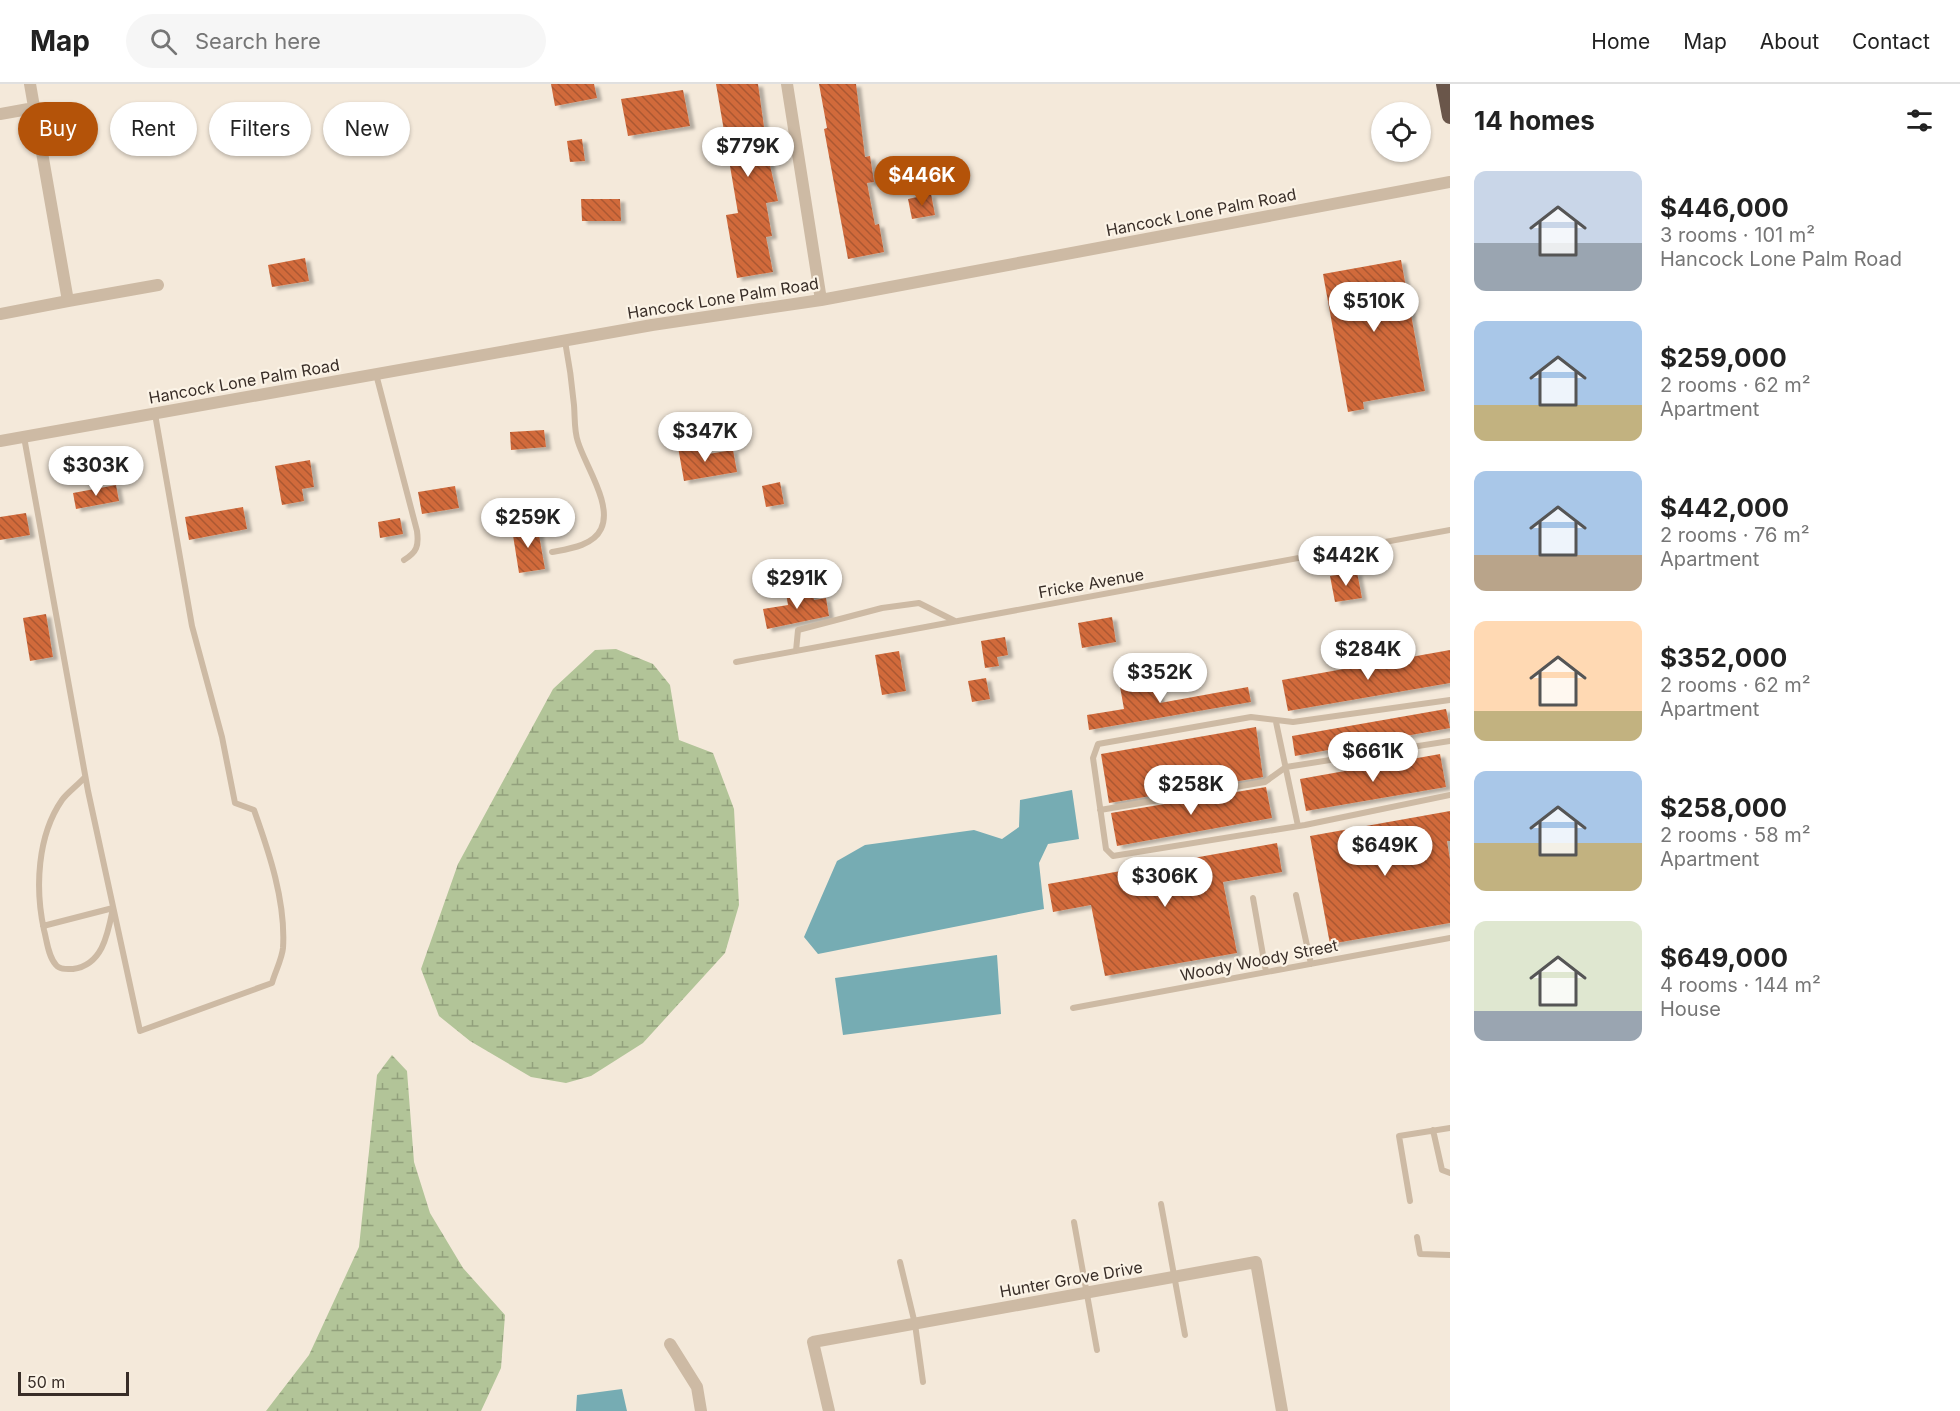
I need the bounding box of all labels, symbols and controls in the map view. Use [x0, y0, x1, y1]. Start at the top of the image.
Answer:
search box [126, 14, 546, 68]
text: Map [30, 24, 90, 58]
icon: search [147, 25, 180, 58]
text: Search here [195, 28, 321, 54]
text: Home [1591, 29, 1650, 54]
text: Map [1683, 29, 1727, 54]
text: About [1760, 29, 1819, 54]
text: Contact [1852, 29, 1930, 54]
chip: Buy [18, 102, 98, 156]
chip: Rent [110, 102, 197, 156]
chip: Filters [209, 102, 311, 156]
chip: New [323, 102, 410, 156]
map controls [1371, 102, 1431, 162]
button: locate [1371, 102, 1431, 162]
icon: filters [1903, 104, 1936, 137]
text: 14 homes [1474, 105, 1595, 136]
pin: $779K [706, 127, 790, 178]
text: $779K [716, 134, 780, 158]
pin: $446K [880, 156, 964, 207]
text: $446K [888, 163, 956, 187]
street label: Hancock Lone Palm Road [1104, 184, 1298, 240]
text: $446,000 [1660, 192, 1789, 223]
icon: home [1522, 195, 1594, 267]
text: 3 rooms · 101 m² [1660, 223, 1815, 247]
text: Hancock Lone Palm Road [1660, 247, 1902, 271]
street label: Hancock Lone Palm Road [626, 273, 820, 323]
pin: $510K [1332, 282, 1416, 333]
text: $510K [1343, 289, 1405, 313]
text: $259,000 [1660, 342, 1787, 373]
icon: home [1522, 345, 1594, 417]
street label: Hancock Lone Palm Road [147, 354, 341, 408]
text: 2 rooms · 62 m² [1660, 373, 1811, 397]
text: Apartment [1660, 397, 1759, 421]
pin: $347K [663, 412, 747, 463]
text: $347K [672, 419, 738, 443]
pin: $303K [54, 446, 138, 497]
text: $303K [63, 453, 129, 477]
text: $442,000 [1660, 492, 1789, 523]
icon: home [1522, 495, 1594, 567]
pin: $259K [486, 498, 570, 549]
text: $259K [495, 505, 561, 529]
text: 2 rooms · 76 m² [1660, 523, 1809, 547]
pin: $442K [1304, 536, 1388, 587]
text: $442K [1312, 543, 1380, 567]
text: Apartment [1660, 547, 1759, 571]
pin: $291K [755, 559, 839, 610]
street label: Fricke Avenue [1037, 564, 1145, 602]
text: $291K [766, 566, 828, 590]
pin: $284K [1326, 630, 1410, 681]
text: $284K [1335, 637, 1401, 661]
text: $352,000 [1660, 642, 1787, 673]
icon: home [1522, 645, 1594, 717]
pin: $352K [1118, 653, 1202, 704]
text: $352K [1127, 660, 1193, 684]
text: 2 rooms · 62 m² [1660, 673, 1811, 697]
text: Apartment [1660, 697, 1759, 721]
pin: $661K [1331, 732, 1415, 783]
text: $661K [1342, 739, 1404, 763]
pin: $258K [1149, 765, 1233, 816]
text: $258K [1158, 772, 1224, 796]
text: $258,000 [1660, 792, 1787, 823]
icon: home [1522, 795, 1594, 867]
text: 2 rooms · 58 m² [1660, 823, 1811, 847]
pin: $649K [1343, 826, 1427, 877]
text: $649K [1352, 833, 1418, 857]
text: Apartment [1660, 847, 1759, 871]
pin: $306K [1123, 857, 1207, 908]
text: $306K [1132, 864, 1198, 888]
street label: Woody Woody Street [1178, 935, 1340, 985]
text: $649,000 [1660, 942, 1788, 973]
icon: home [1522, 945, 1594, 1017]
text: 4 rooms · 144 m² [1660, 973, 1821, 997]
text: House [1660, 997, 1721, 1021]
street label: Hunter Grove Drive [998, 1257, 1144, 1301]
scale bar [18, 1369, 129, 1396]
text: 50 m [27, 1372, 65, 1392]

